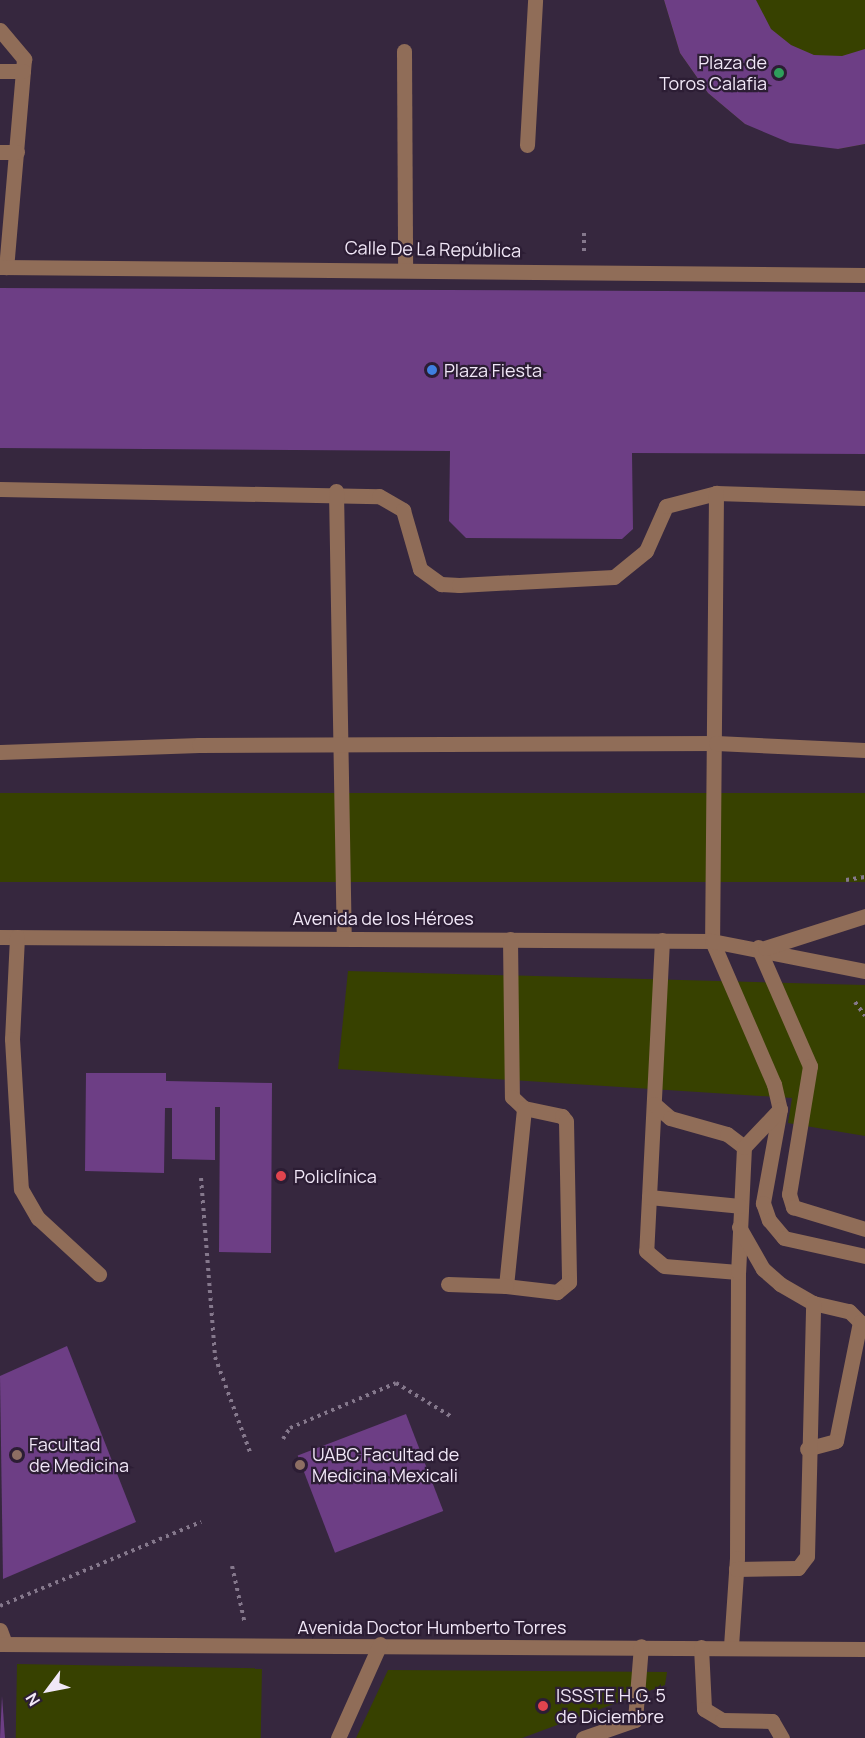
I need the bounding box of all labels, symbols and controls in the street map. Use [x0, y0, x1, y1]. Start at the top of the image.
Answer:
place label: Plaza de Toros Calafia [659, 52, 767, 94]
marker: Plaza de Toros Calafia [772, 66, 786, 80]
street label: Calle De La República [345, 237, 521, 261]
place label: Plaza Fiesta [444, 359, 542, 381]
marker: Plaza Fiesta [425, 363, 439, 377]
street label: Avenida de los Héroes [292, 907, 474, 929]
place label: Policlínica [294, 1165, 377, 1187]
marker: Policlínica [272, 1167, 290, 1185]
place label: Facultad de Medicina [29, 1434, 129, 1476]
place label: UABC Facultad de Medicina Mexicali [312, 1444, 459, 1486]
marker: Facultad de Medicina [10, 1448, 24, 1462]
marker: UABC Facultad de Medicina Mexicali [293, 1458, 307, 1472]
street label: Avenida Doctor Humberto Torres [298, 1616, 566, 1638]
north arrow [18, 1660, 78, 1720]
place label: ISSSTE H.G. 5 de Diciembre [556, 1685, 666, 1728]
text: N [20, 1689, 45, 1710]
marker: ISSSTE H.G. 5 de Diciembre [534, 1697, 552, 1715]

